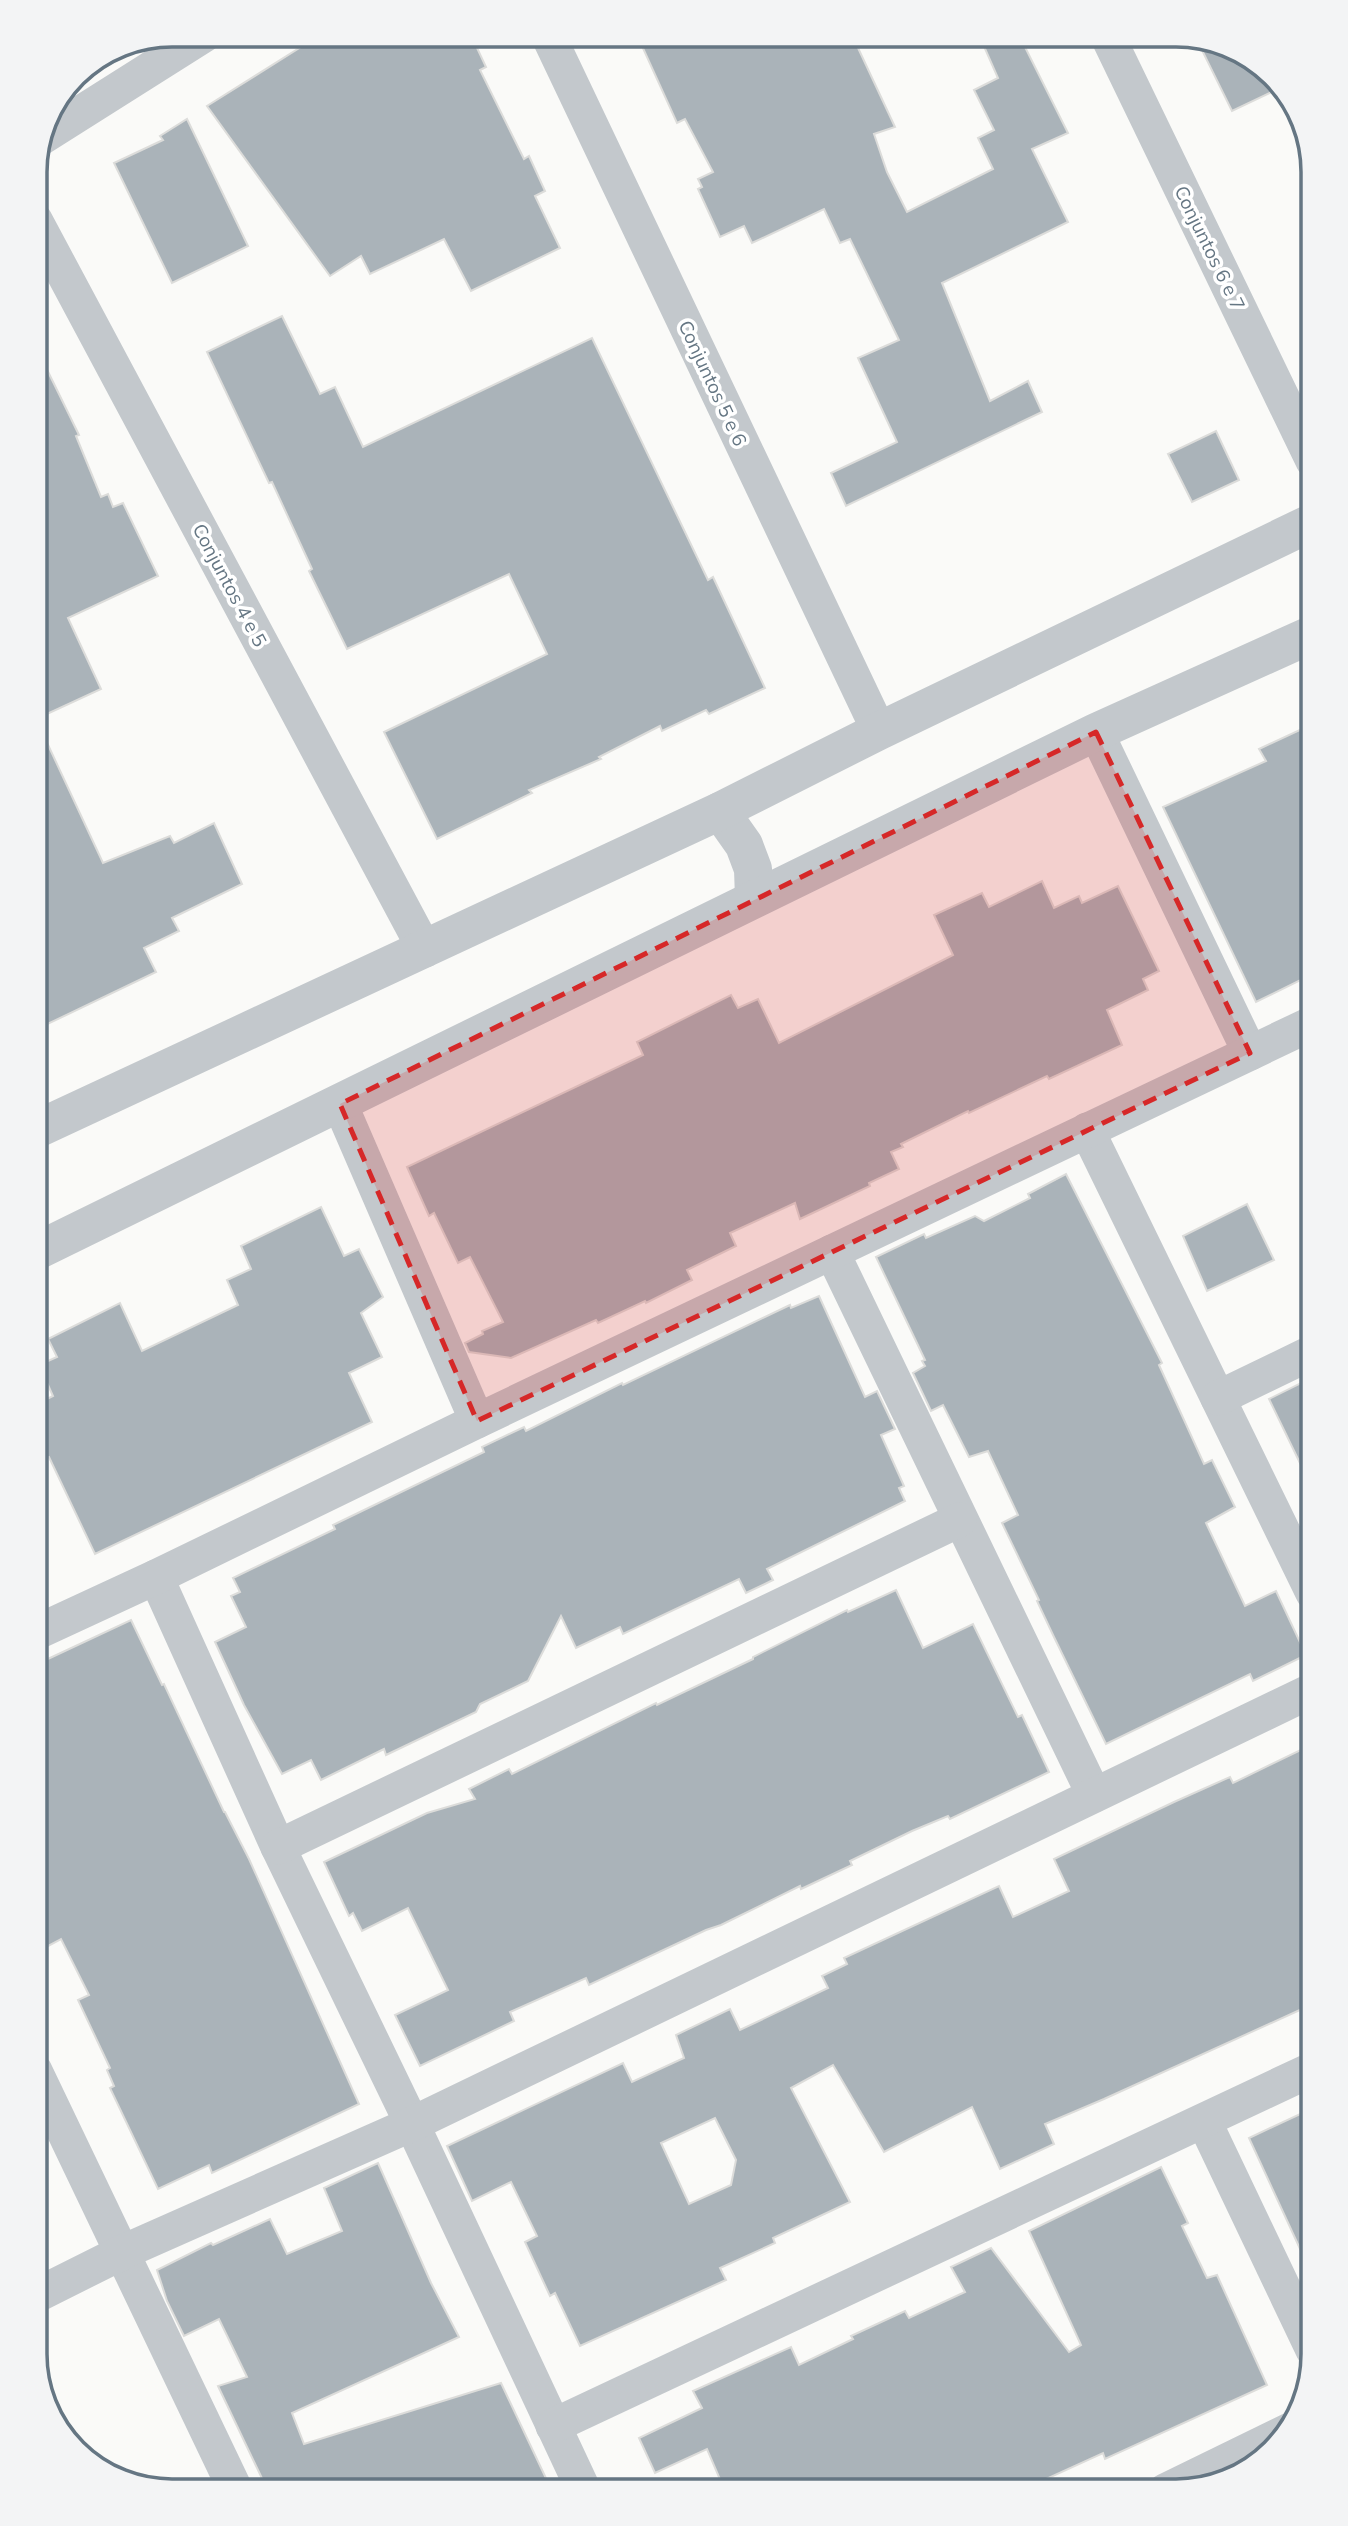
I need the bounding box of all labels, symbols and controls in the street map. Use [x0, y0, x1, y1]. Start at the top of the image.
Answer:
street label: Conjuntos 6 e 7 [1169, 182, 1251, 314]
street label: Conjuntos 5 e 6 [673, 316, 753, 450]
street label: Conjuntos 4 e 5 [188, 519, 272, 651]

